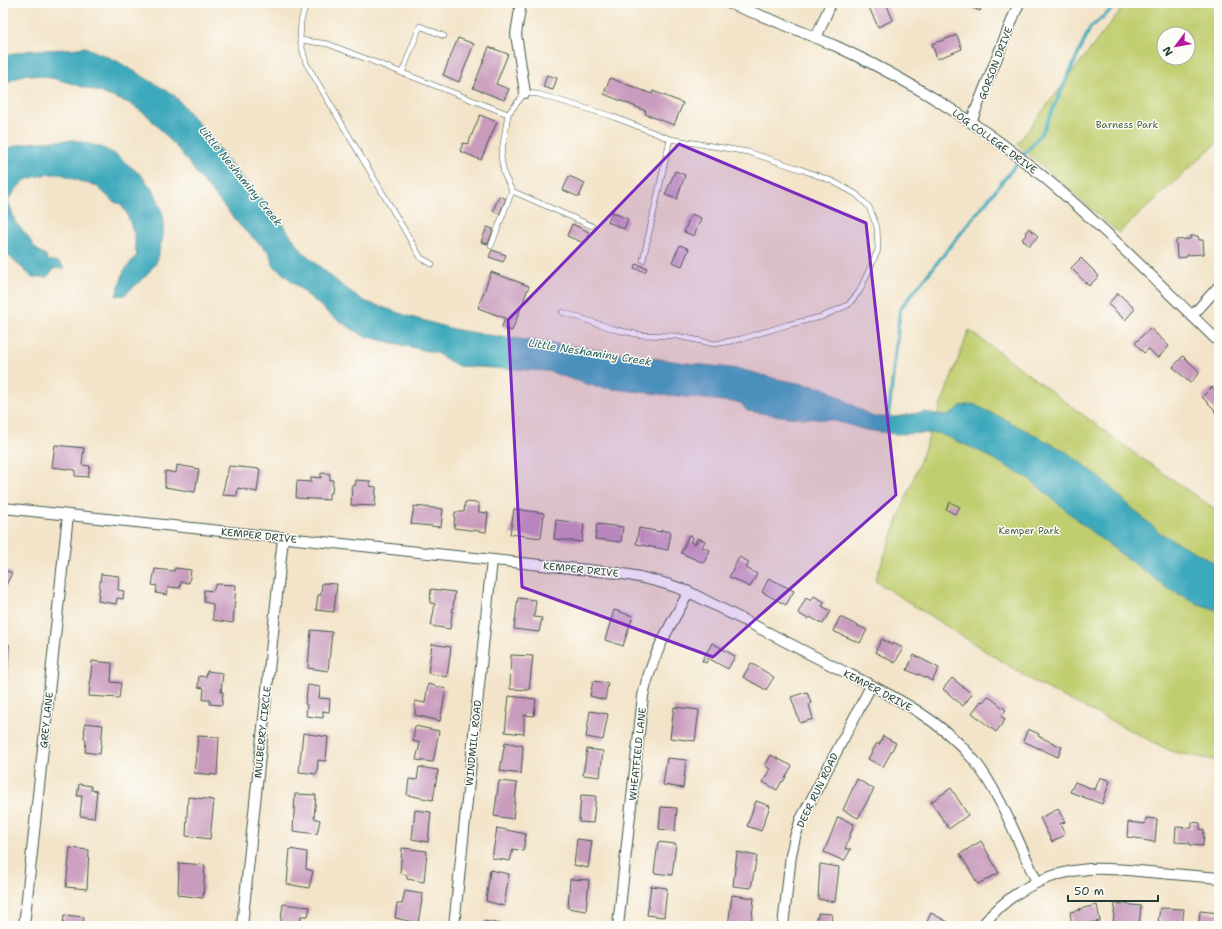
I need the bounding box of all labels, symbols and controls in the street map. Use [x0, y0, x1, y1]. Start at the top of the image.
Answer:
street label: GORSON DRIVE [976, 25, 1015, 102]
north arrow [1156, 26, 1196, 66]
text: N [1159, 43, 1177, 59]
street label: LOG COLLEGE DRIVE [950, 106, 1040, 177]
park label: Barness Park [1096, 118, 1158, 131]
water label: Little Neshaminy Creek [196, 123, 286, 230]
water label: Little Neshaminy Creek [527, 335, 653, 370]
park label: Kemper Park [999, 524, 1060, 537]
street label: KEMPER DRIVE [220, 525, 297, 546]
street label: KEMPER DRIVE [542, 559, 619, 580]
street label: KEMPER DRIVE [841, 667, 914, 714]
street label: MULBERRY CIRCLE [251, 685, 274, 779]
street label: GREY LANE [37, 691, 56, 749]
street label: WINDMILL ROAD [463, 699, 485, 787]
street label: WHEATFIELD LANE [626, 707, 649, 801]
street label: DEER RUN ROAD [794, 750, 841, 830]
scale bar [1068, 877, 1158, 903]
text: 50 m [1074, 883, 1104, 899]

